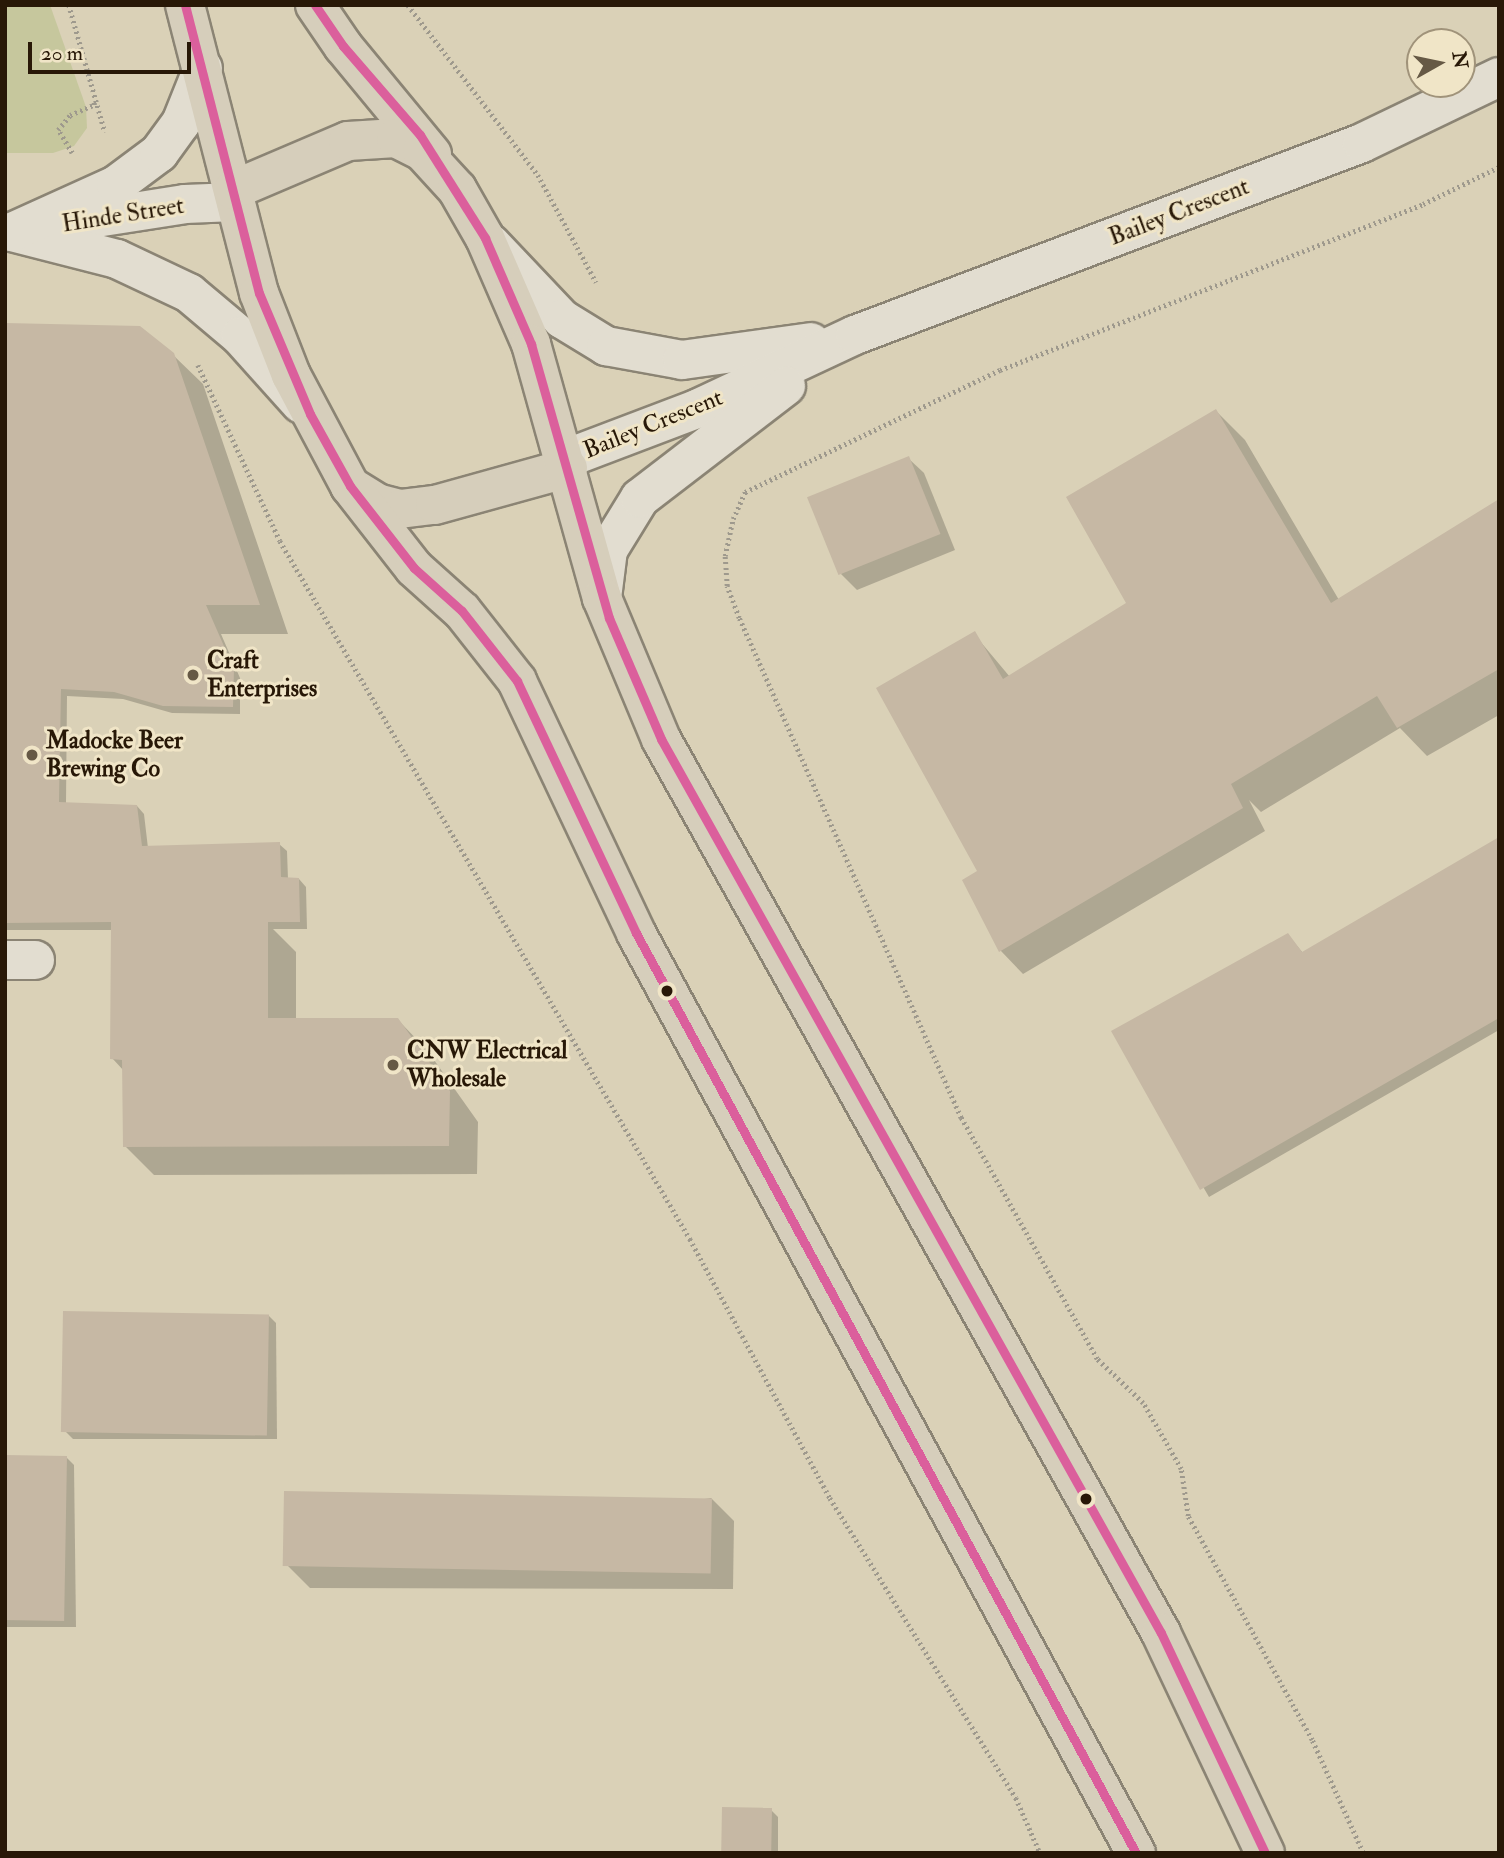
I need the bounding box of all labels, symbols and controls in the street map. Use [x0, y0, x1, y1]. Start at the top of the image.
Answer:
scale bar [32, 28, 194, 72]
north arrow [1406, 28, 1476, 98]
text: 20 m [41, 40, 83, 67]
text: N [1447, 50, 1473, 70]
street label: Bailey Crescent [1105, 172, 1253, 252]
street label: Hinde Street [60, 191, 186, 239]
street label: Bailey Crescent [579, 383, 727, 465]
place label: Craft Enterprises [207, 647, 317, 703]
marker: Craft Enterprises [185, 667, 201, 683]
place label: Madocke Beer Brewing Co [46, 727, 183, 783]
marker: Madocke Beer Brewing Co [24, 747, 40, 763]
unlabelled marker [660, 984, 674, 998]
place label: CNW Electrical Wholesale [407, 1037, 567, 1093]
marker: CNW Electrical Wholesale [385, 1057, 401, 1073]
unlabelled marker [1079, 1492, 1093, 1506]

